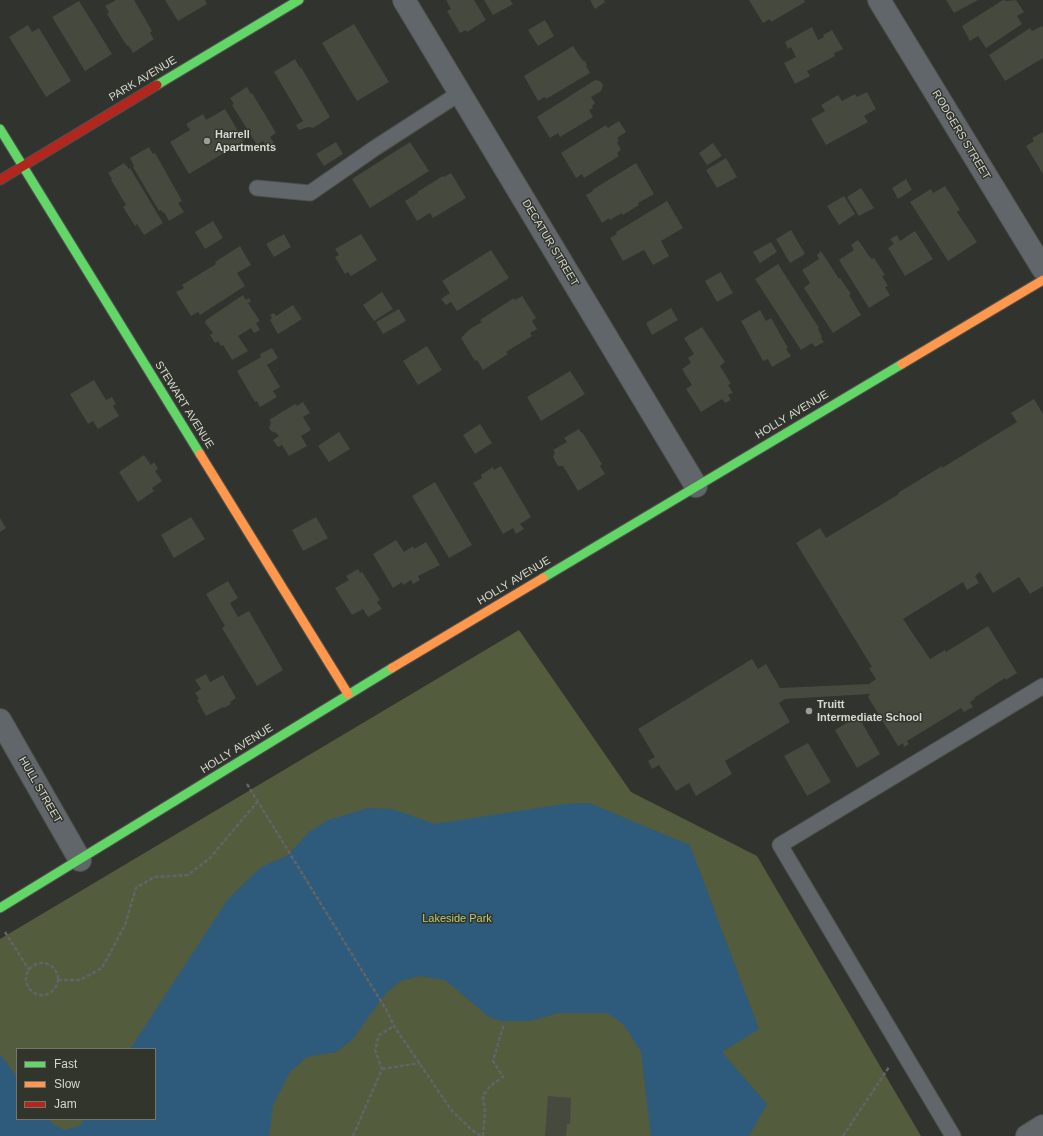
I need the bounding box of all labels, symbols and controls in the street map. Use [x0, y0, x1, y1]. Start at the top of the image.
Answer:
street label: PARK AVENUE [107, 54, 179, 104]
street label: RODGERS STREET [929, 88, 993, 182]
place label: Harrell Apartments [215, 128, 276, 154]
marker: Harrell Apartments [202, 136, 212, 146]
street label: DECATUR STREET [519, 197, 581, 289]
street label: STEWART AVENUE [152, 359, 216, 451]
street label: HOLLY AVENUE [753, 388, 831, 442]
street label: HOLLY AVENUE [475, 554, 553, 608]
place label: Truitt Intermediate School [817, 698, 922, 724]
marker: Truitt Intermediate School [804, 706, 814, 716]
street label: HOLLY AVENUE [198, 721, 276, 777]
street label: HULL STREET [16, 754, 64, 826]
park label: Lakeside Park [422, 912, 492, 926]
legend [16, 1048, 156, 1120]
text: Fast [54, 1057, 77, 1071]
text: Slow [54, 1077, 80, 1091]
text: Jam [54, 1097, 77, 1111]

